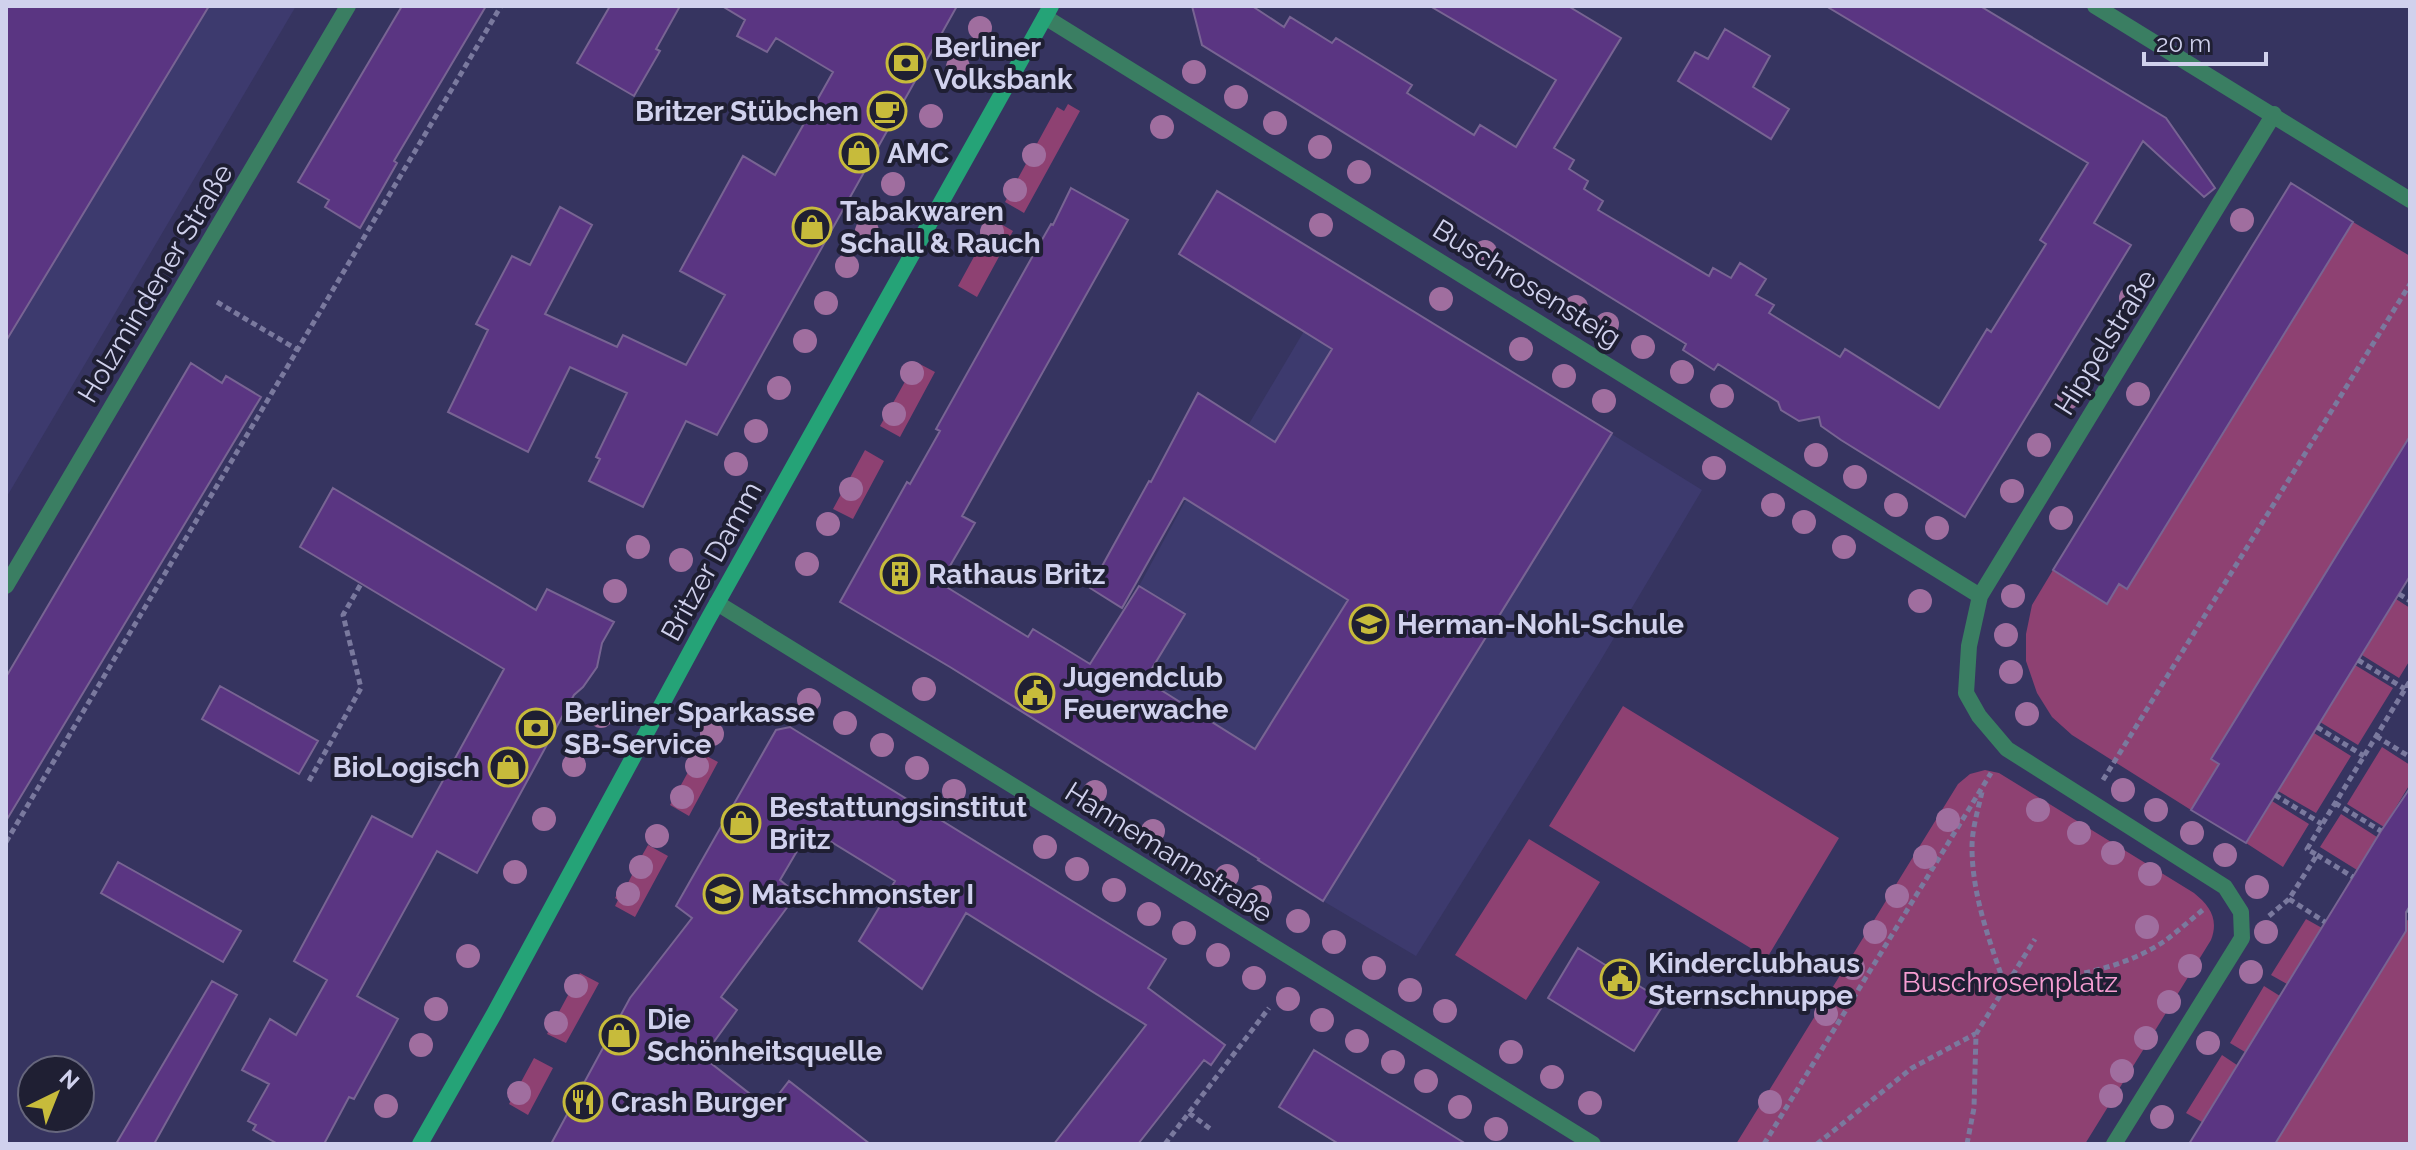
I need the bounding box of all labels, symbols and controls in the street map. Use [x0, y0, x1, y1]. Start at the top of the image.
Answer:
scale bar [2144, 16, 2266, 66]
text: 20 m [2156, 29, 2211, 58]
place label: Berliner Volksbank [934, 31, 1073, 96]
bank icon: Berliner Volksbank [885, 42, 927, 84]
cafe icon: Britzer Stübchen [866, 90, 908, 132]
place label: Britzer Stübchen [635, 95, 859, 128]
shop icon: AMC [838, 132, 880, 174]
place label: AMC [887, 137, 949, 170]
street label: Holzmindener Straße [71, 158, 240, 409]
place label: Tabakwaren Schall & Rauch [840, 195, 1041, 260]
shop icon: Tabakwaren Schall & Rauch [791, 206, 833, 248]
street label: Buschrosensteig [1427, 212, 1627, 354]
street label: Hippelstraße [2048, 263, 2163, 421]
street label: Britzer Damm [654, 476, 769, 647]
building icon: Rathaus Britz [879, 553, 921, 595]
place label: Rathaus Britz [928, 558, 1105, 591]
school or university icon: Herman-Nohl-Schule [1348, 603, 1390, 645]
place label: Herman-Nohl-Schule [1397, 608, 1684, 641]
place label: Jugendclub Feuerwache [1063, 661, 1229, 726]
public building icon: Jugendclub Feuerwache [1014, 672, 1056, 714]
place label: Berliner Sparkasse SB-Service [564, 696, 815, 761]
bank icon: Berliner Sparkasse SB-Service [515, 707, 557, 749]
shop icon: BioLogisch [487, 746, 529, 788]
place label: BioLogisch [332, 751, 480, 784]
street label: Hannemannstraße [1059, 775, 1279, 930]
place label: Bestattungsinstitut Britz [769, 791, 1027, 856]
shop icon: Bestattungsinstitut Britz [720, 802, 762, 844]
school or university icon: Matschmonster I [702, 873, 744, 915]
place label: Matschmonster I [751, 878, 974, 911]
place label: Kinderclubhaus Sternschnuppe [1648, 947, 1860, 1012]
public building icon: Kinderclubhaus Sternschnuppe [1599, 958, 1641, 1000]
park label: Buschrosenplatz [1902, 966, 2118, 999]
place label: Die Schönheitsquelle [647, 1003, 883, 1068]
shop icon: Die Schönheitsquelle [598, 1014, 640, 1056]
north arrow [16, 1054, 96, 1134]
text: N [55, 1064, 85, 1095]
restaurant icon: Crash Burger [562, 1081, 604, 1123]
place label: Crash Burger [611, 1086, 787, 1119]

